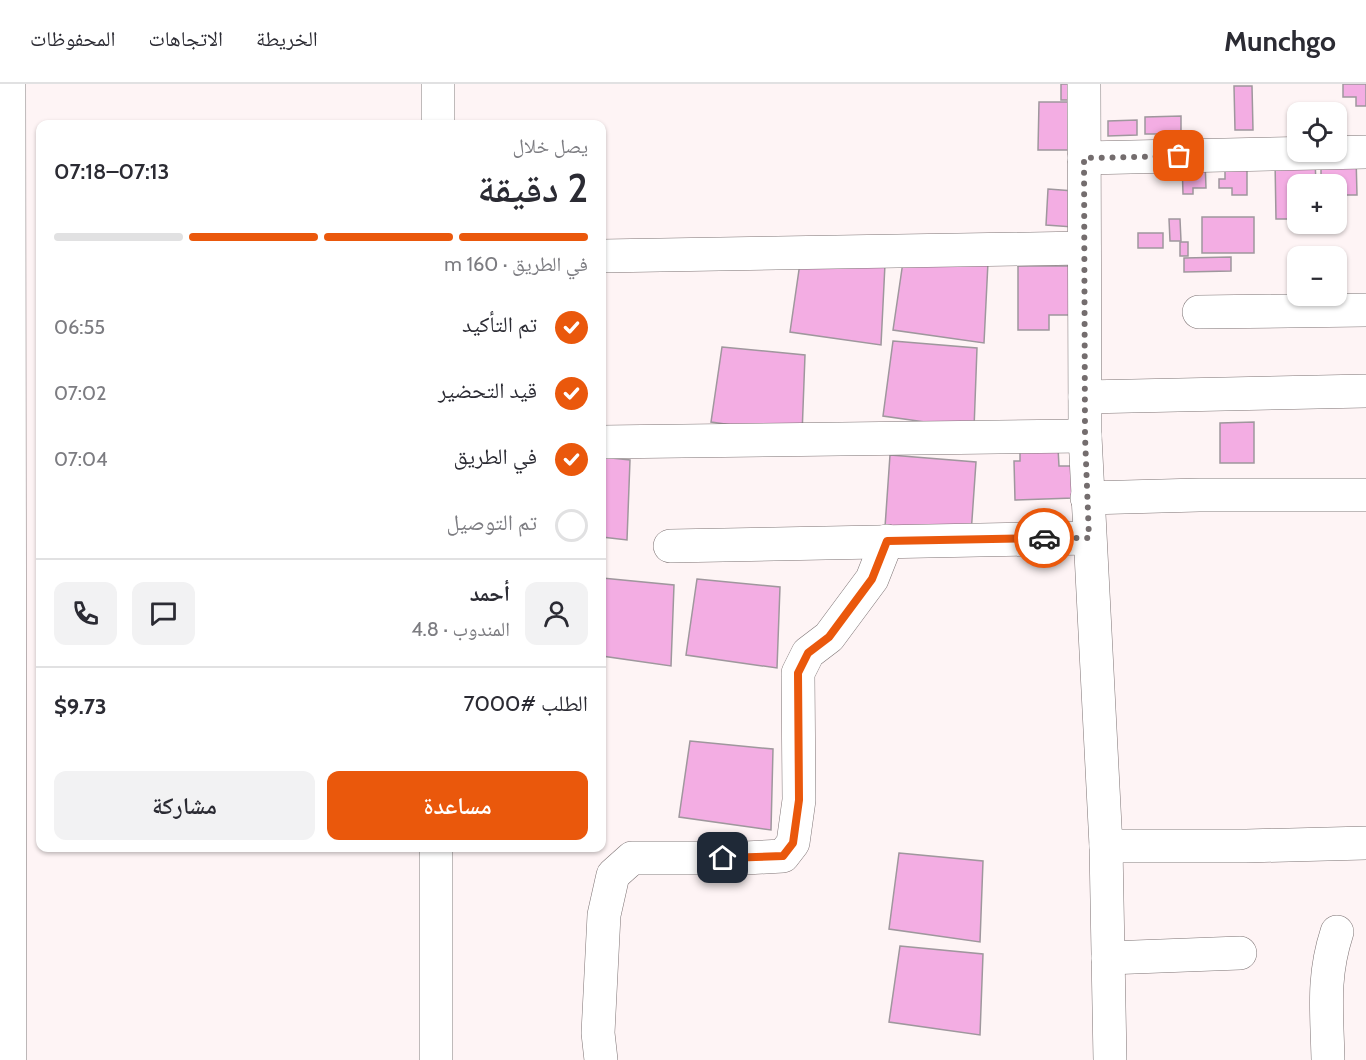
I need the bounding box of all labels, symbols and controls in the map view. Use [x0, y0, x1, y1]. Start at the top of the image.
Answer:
text: Munchgo [1224, 24, 1336, 58]
text: المحفوظات [30, 26, 115, 51]
text: الاتجاهات [148, 26, 223, 51]
text: الخريطة [256, 26, 318, 51]
map controls [1287, 102, 1347, 306]
button: locate [1287, 102, 1347, 162]
pin [1153, 130, 1204, 181]
text: يصل خلال [512, 134, 588, 158]
icon: bag [1162, 139, 1195, 172]
text: 07:13–07:18 [54, 158, 169, 185]
text: 2 دقيقة [478, 164, 588, 212]
button: + [1287, 174, 1347, 234]
button: − [1287, 246, 1347, 306]
text: في الطريق · 160 m [444, 252, 588, 276]
text: تم التأكيد [462, 311, 537, 338]
icon: check [555, 311, 588, 344]
text: 06:55 [54, 315, 105, 339]
text: قيد التحضير [438, 377, 537, 404]
icon: check [555, 377, 588, 410]
text: 07:02 [54, 381, 106, 405]
text: في الطريق [453, 443, 537, 470]
icon: check [555, 443, 588, 476]
text: 07:04 [54, 447, 107, 471]
courier [1014, 508, 1074, 568]
text: تم التوصيل [447, 509, 537, 536]
icon: car [1028, 522, 1061, 555]
text: أحمد [470, 580, 510, 607]
button: phone [54, 582, 117, 645]
button: chat [132, 582, 195, 645]
button: person [525, 582, 588, 645]
text: المندوب · 4.8 [411, 617, 510, 641]
text: الطلب #7000 [464, 690, 588, 717]
text: $9.73 [54, 693, 107, 720]
button: مشاركة [54, 771, 315, 840]
button: مساعدة [327, 771, 588, 840]
pin [697, 832, 748, 883]
icon: home [706, 841, 739, 874]

